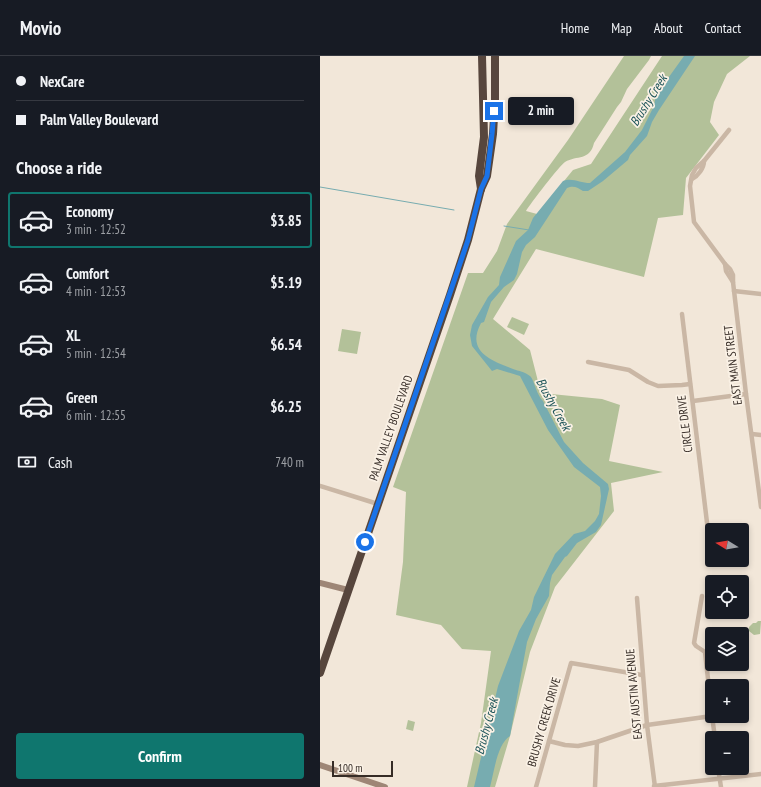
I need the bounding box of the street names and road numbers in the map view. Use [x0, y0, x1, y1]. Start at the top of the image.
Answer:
street label: EAST MAIN STREET [720, 324, 745, 406]
street label: PALM VALLEY BOULEVARD [365, 373, 416, 482]
street label: CIRCLE DRIVE [674, 395, 695, 453]
street label: EAST AUSTIN AVENUE [622, 648, 645, 740]
street label: BRUSHY CREEK DRIVE [524, 675, 563, 768]

